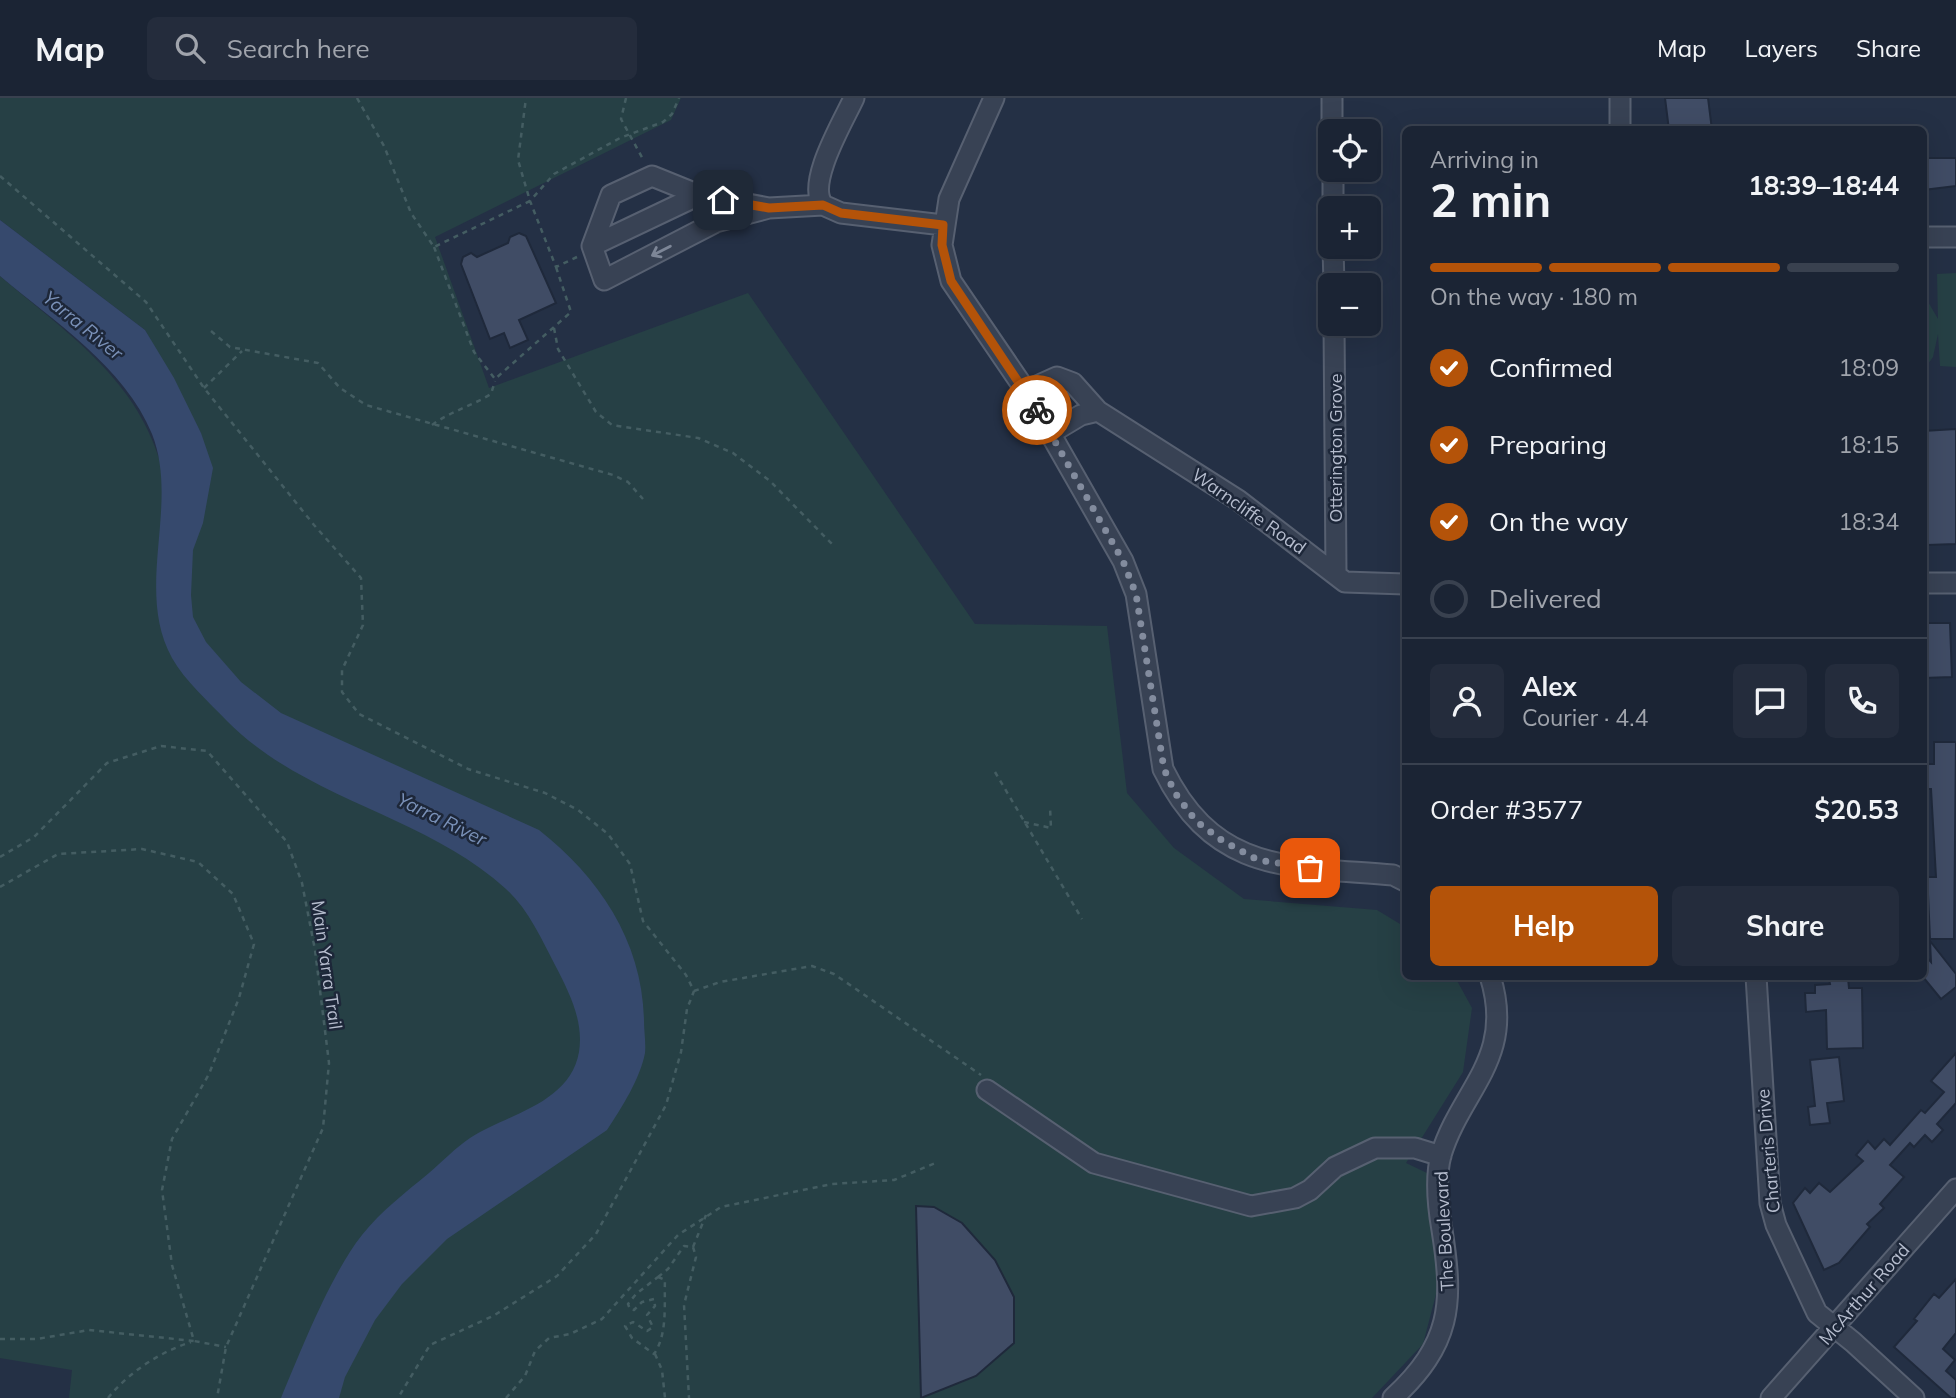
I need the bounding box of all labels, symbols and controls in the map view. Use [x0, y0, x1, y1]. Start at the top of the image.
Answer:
search box [147, 17, 637, 80]
text: Map [35, 28, 105, 69]
icon: search [171, 29, 209, 67]
text: Search here [227, 32, 370, 65]
text: Map [1657, 33, 1706, 63]
text: Layers [1744, 33, 1818, 63]
text: Share [1856, 33, 1921, 63]
map controls [1318, 119, 1381, 336]
button: locate [1318, 119, 1381, 182]
text: Arriving in [1430, 145, 1539, 174]
text: 18:39–18:44 [1748, 169, 1899, 202]
pin [693, 170, 753, 230]
text: 2 min [1430, 171, 1551, 229]
icon: home [704, 181, 742, 219]
button: + [1318, 196, 1381, 259]
one-way arrow [651, 244, 672, 258]
button: − [1318, 273, 1381, 336]
text: On the way · 180 m [1430, 282, 1638, 311]
water label: Yarra River [38, 285, 129, 365]
icon: check [1430, 349, 1468, 387]
text: Confirmed [1489, 351, 1613, 384]
text: 18:09 [1839, 353, 1899, 382]
street label: Otterington Grove [1324, 374, 1347, 522]
courier [1002, 375, 1072, 445]
icon: bike [1018, 391, 1056, 429]
icon: check [1430, 426, 1468, 464]
text: Preparing [1489, 428, 1607, 461]
text: 18:15 [1839, 430, 1899, 459]
street label: Warncliffe Road [1187, 463, 1311, 559]
icon: check [1430, 503, 1468, 541]
text: On the way [1489, 505, 1628, 538]
text: 18:34 [1839, 507, 1899, 536]
text: Delivered [1489, 582, 1602, 615]
button: person [1430, 664, 1504, 738]
button: chat [1733, 664, 1807, 738]
button: phone [1825, 664, 1899, 738]
text: Alex [1522, 670, 1577, 703]
text: Courier · 4.4 [1522, 703, 1648, 732]
water label: Yarra River [393, 787, 492, 851]
text: Order #3577 [1430, 793, 1583, 826]
text: $20.53 [1815, 793, 1899, 826]
pin [1280, 838, 1340, 898]
icon: bag [1291, 849, 1329, 887]
button: Help [1430, 886, 1658, 966]
button: Share [1672, 886, 1899, 966]
street label: Main Yarra Trail [307, 899, 347, 1031]
street label: Charteris Drive [1751, 1088, 1785, 1214]
street label: The Boulevard [1429, 1170, 1459, 1292]
street label: McArthur Road [1814, 1238, 1914, 1350]

